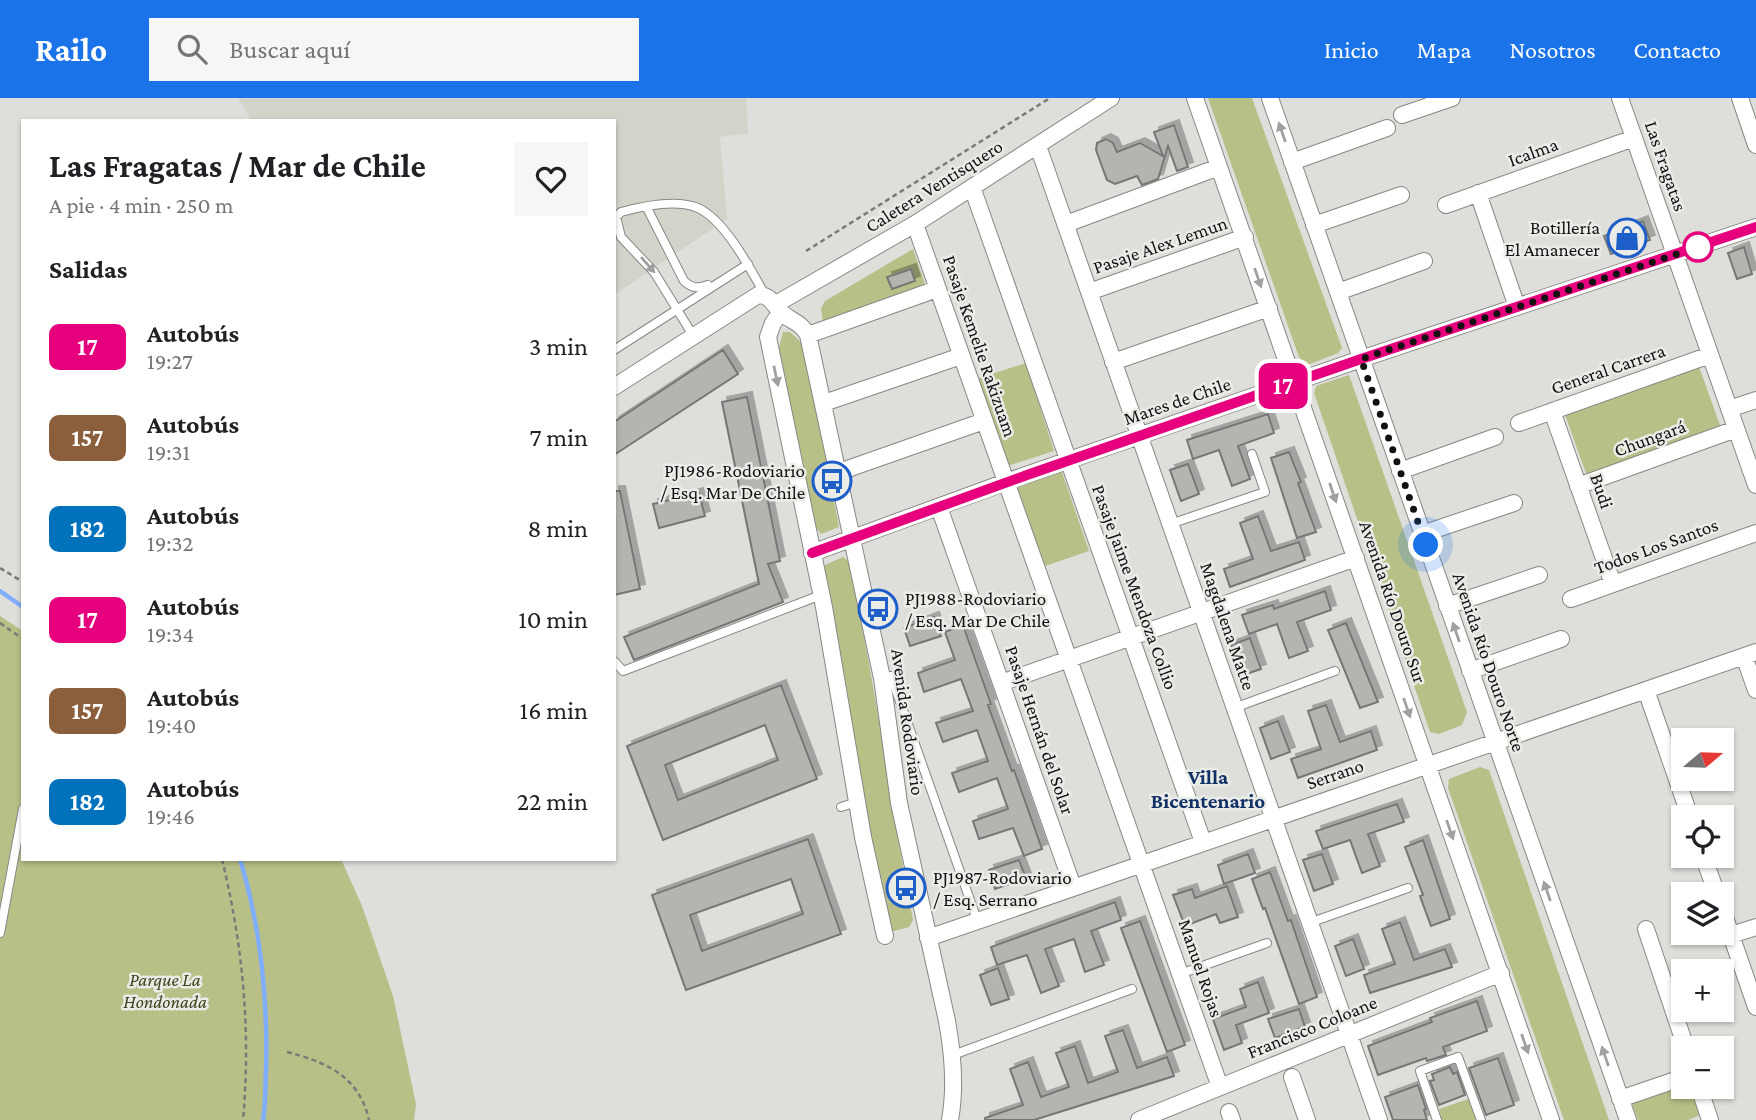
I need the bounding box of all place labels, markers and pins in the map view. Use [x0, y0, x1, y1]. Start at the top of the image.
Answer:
place label: Botillería El Amanecer [1505, 217, 1600, 260]
shop icon: Botillería El Amanecer [1606, 217, 1648, 259]
unlabelled marker [1683, 232, 1713, 262]
place label: PJ1986-Rodoviario / Esq. Mar De Chile [660, 460, 805, 503]
bus stop icon: PJ1986-Rodoviario / Esq. Mar De Chile [811, 460, 853, 502]
bus stop icon: PJ1988-Rodoviario / Esq. Mar De Chile [857, 588, 899, 630]
place label: PJ1988-Rodoviario / Esq. Mar De Chile [905, 588, 1050, 631]
bus stop icon: PJ1987-Rodoviario / Esq. Serrano [885, 867, 927, 909]
place label: PJ1987-Rodoviario / Esq. Serrano [933, 867, 1072, 910]

